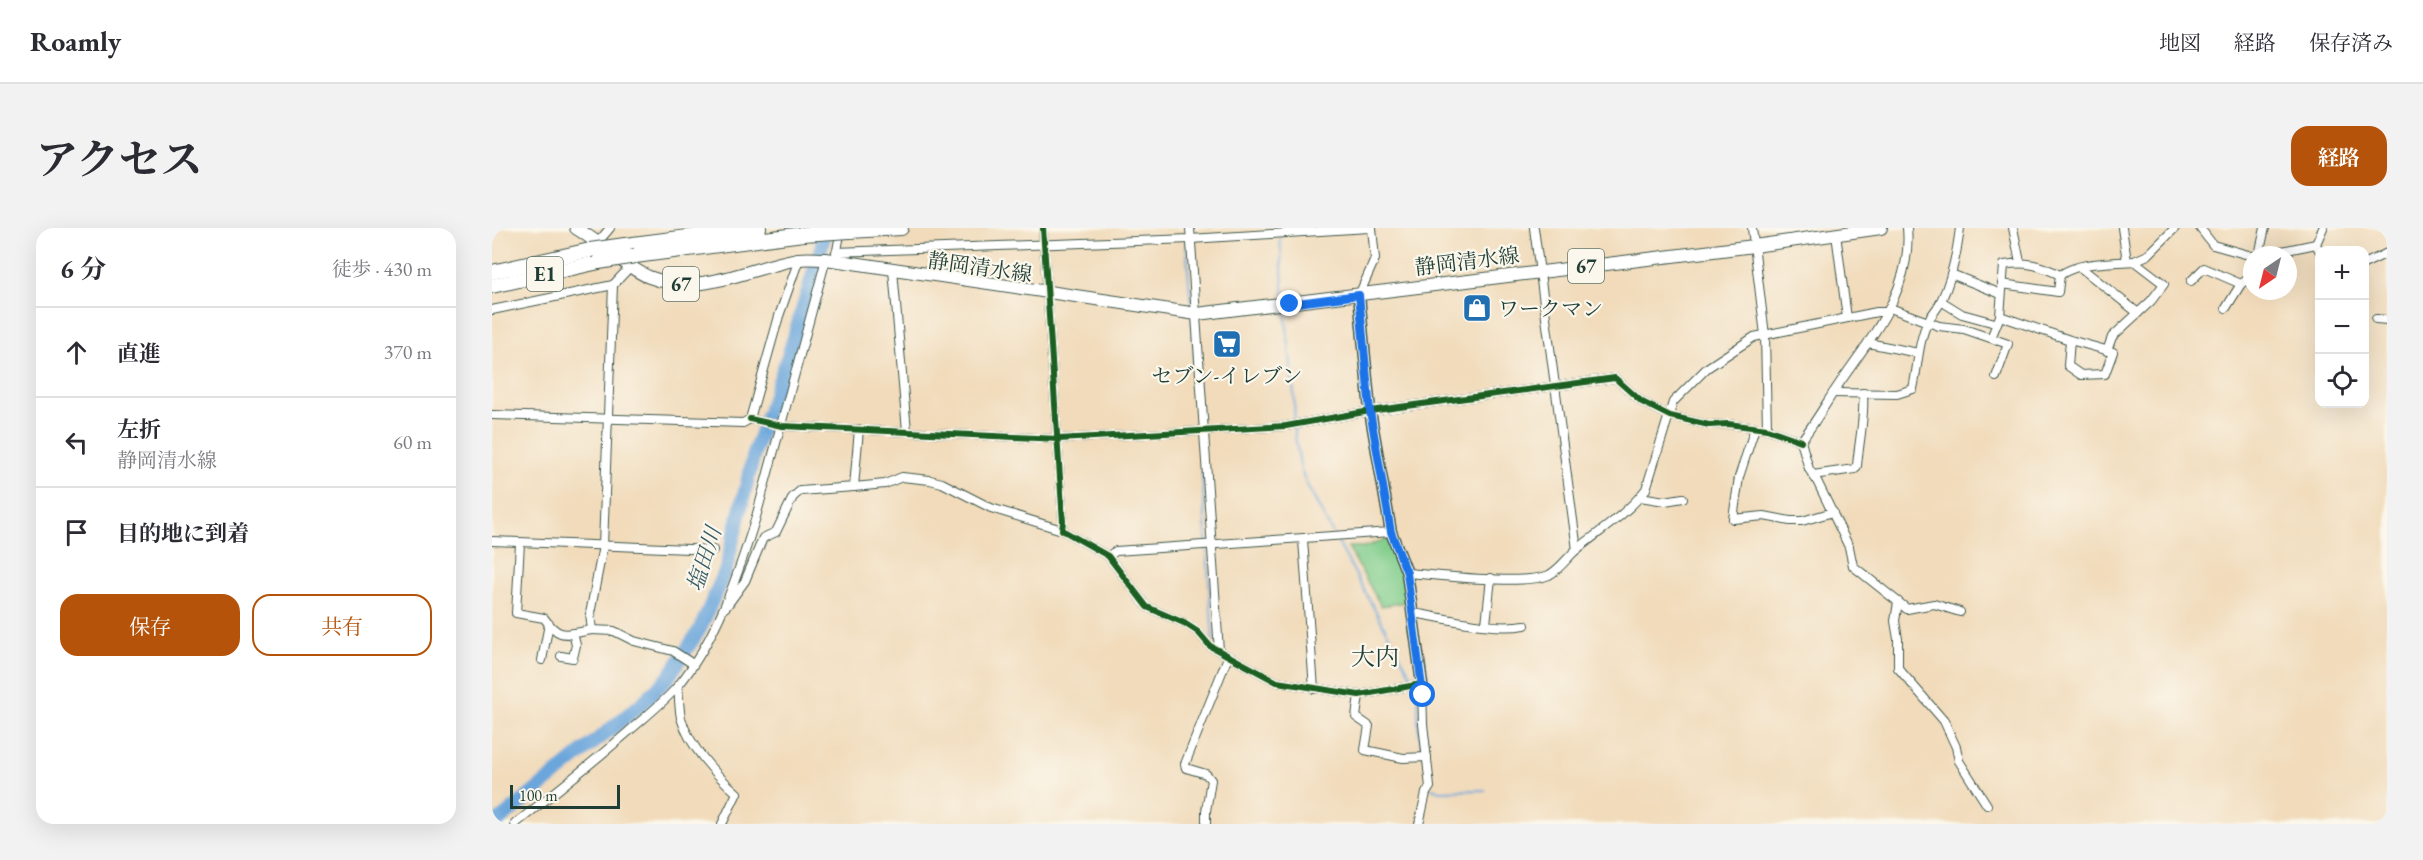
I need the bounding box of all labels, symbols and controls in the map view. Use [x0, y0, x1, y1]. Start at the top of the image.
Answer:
text: Roamly [30, 23, 121, 59]
text: 地図 [2159, 29, 2201, 56]
text: 経路 [2234, 29, 2276, 56]
text: 保存済み [2309, 29, 2393, 56]
button: 経路 [2291, 126, 2387, 186]
text: アクセス [36, 132, 203, 187]
street label: 静岡清水線 [1413, 241, 1521, 281]
street label: 静岡清水線 [926, 246, 1034, 288]
north arrow [2243, 246, 2297, 300]
map controls [2315, 246, 2369, 408]
button: + [2315, 246, 2369, 300]
road number: 67 [1568, 249, 1604, 283]
text: 6 分 [60, 252, 106, 286]
text: 徒歩 · 430 m [332, 256, 432, 282]
road number: E1 [527, 257, 563, 291]
road number: 67 [663, 267, 699, 301]
route end [1276, 290, 1302, 316]
shop icon: ワークマン [1461, 292, 1493, 324]
place label: ワークマン [1498, 295, 1603, 322]
button: − [2315, 300, 2369, 354]
supermarket icon: セブン-イレブン [1211, 328, 1243, 360]
icon: ahead [60, 336, 93, 369]
text: 直進 [117, 339, 161, 368]
text: 370 m [384, 339, 432, 365]
button: locate [2315, 354, 2369, 408]
place label: セブン-イレブン [1151, 362, 1303, 389]
text: 左折 [117, 415, 161, 444]
icon: left [60, 426, 93, 459]
text: 60 m [393, 429, 432, 455]
text: 静岡清水線 [117, 447, 217, 473]
icon: arrive [60, 516, 93, 549]
text: 目的地に到着 [117, 519, 249, 548]
water label: 塩田川 [680, 521, 729, 595]
button: 保存 [60, 594, 240, 656]
button: 共有 [252, 594, 432, 656]
district label: 大内 [1351, 641, 1399, 672]
route start [1409, 681, 1435, 707]
scale bar [510, 782, 620, 810]
text: 100 m [519, 785, 558, 806]

